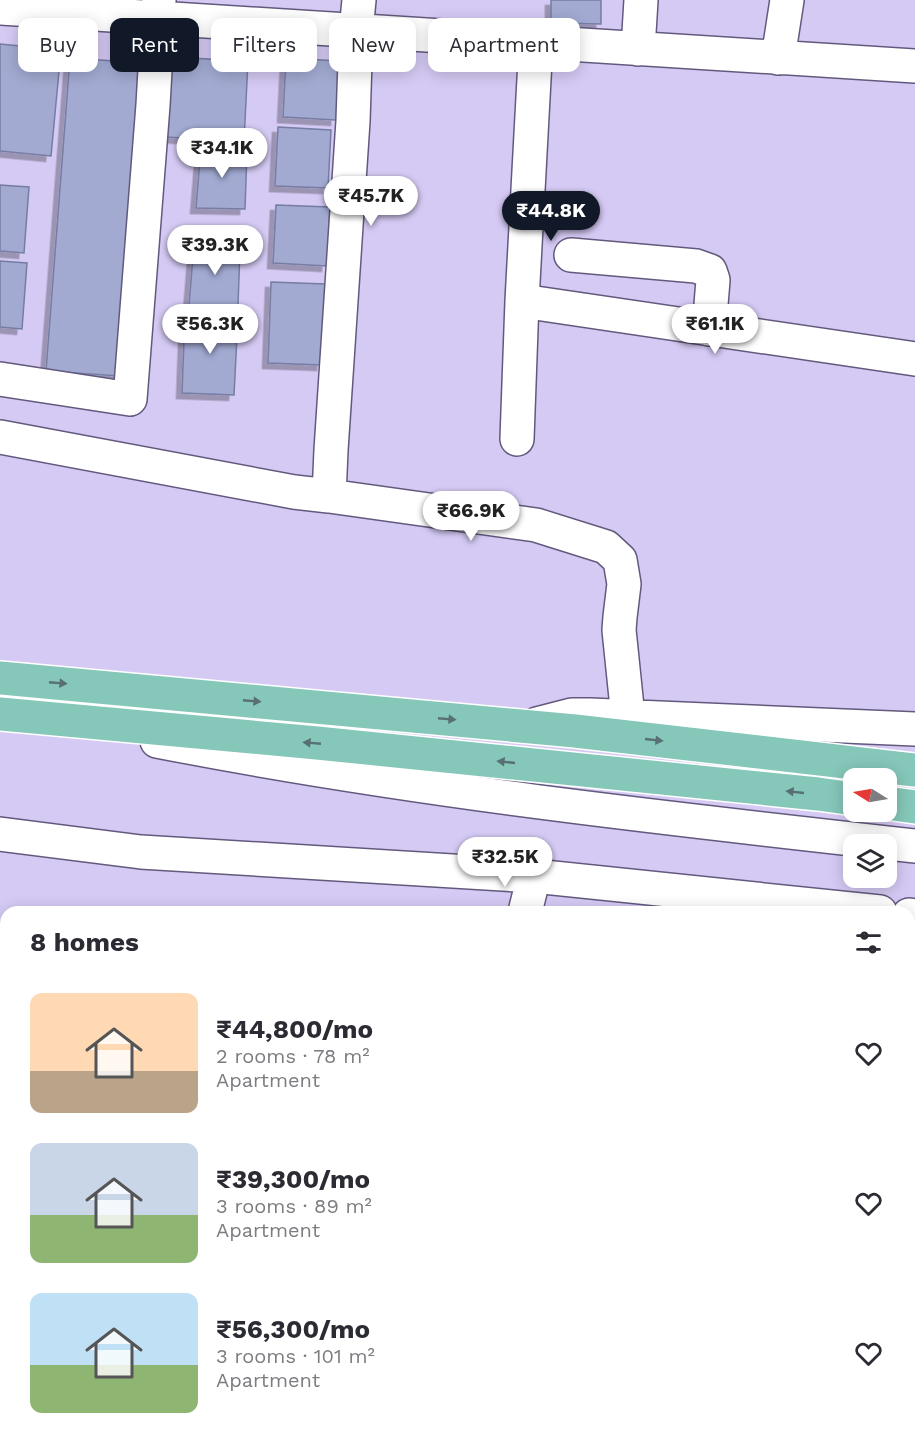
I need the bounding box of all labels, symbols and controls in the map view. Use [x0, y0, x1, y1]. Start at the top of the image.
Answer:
chip: Buy [18, 18, 98, 72]
chip: Rent [110, 18, 199, 72]
chip: Filters [211, 18, 317, 72]
chip: New [329, 18, 416, 72]
chip: Apartment [428, 18, 580, 72]
pin: ₹34.1K [173, 128, 271, 179]
text: ₹34.1K [191, 135, 253, 159]
pin: ₹45.7K [322, 176, 420, 227]
text: ₹45.7K [338, 183, 404, 207]
pin: ₹44.8K [502, 191, 600, 242]
text: ₹44.8K [516, 198, 586, 222]
pin: ₹39.3K [166, 225, 264, 276]
text: ₹39.3K [181, 232, 249, 256]
pin: ₹56.3K [161, 304, 259, 355]
pin: ₹61.1K [666, 304, 764, 355]
text: ₹56.3K [176, 311, 244, 335]
text: ₹61.1K [686, 311, 744, 335]
pin: ₹66.9K [422, 491, 520, 542]
text: ₹66.9K [437, 498, 505, 522]
one-way arrow [49, 678, 68, 688]
one-way arrow [243, 696, 262, 706]
one-way arrow [437, 714, 456, 724]
one-way arrow [645, 735, 664, 745]
one-way arrow [302, 738, 321, 748]
one-way arrow [496, 757, 515, 767]
north arrow [843, 768, 897, 822]
map controls [843, 768, 897, 888]
one-way arrow [786, 787, 805, 797]
button: layers [843, 834, 897, 888]
pin: ₹32.5K [456, 837, 554, 888]
text: ₹32.5K [471, 844, 539, 868]
icon: filters [852, 926, 885, 959]
text: 8 homes [30, 927, 139, 957]
text: ₹44,800/mo [216, 1014, 373, 1044]
icon: home [78, 1017, 150, 1089]
icon: heart [852, 1037, 885, 1070]
text: 2 rooms · 78 m² [216, 1044, 370, 1068]
text: Apartment [216, 1068, 320, 1092]
text: ₹39,300/mo [216, 1164, 370, 1194]
icon: home [78, 1167, 150, 1239]
icon: heart [852, 1187, 885, 1220]
text: 3 rooms · 89 m² [216, 1194, 372, 1218]
text: Apartment [216, 1218, 320, 1242]
text: ₹56,300/mo [216, 1314, 370, 1344]
icon: home [78, 1317, 150, 1389]
icon: heart [852, 1337, 885, 1370]
text: 3 rooms · 101 m² [216, 1344, 375, 1368]
text: Apartment [216, 1368, 320, 1392]

